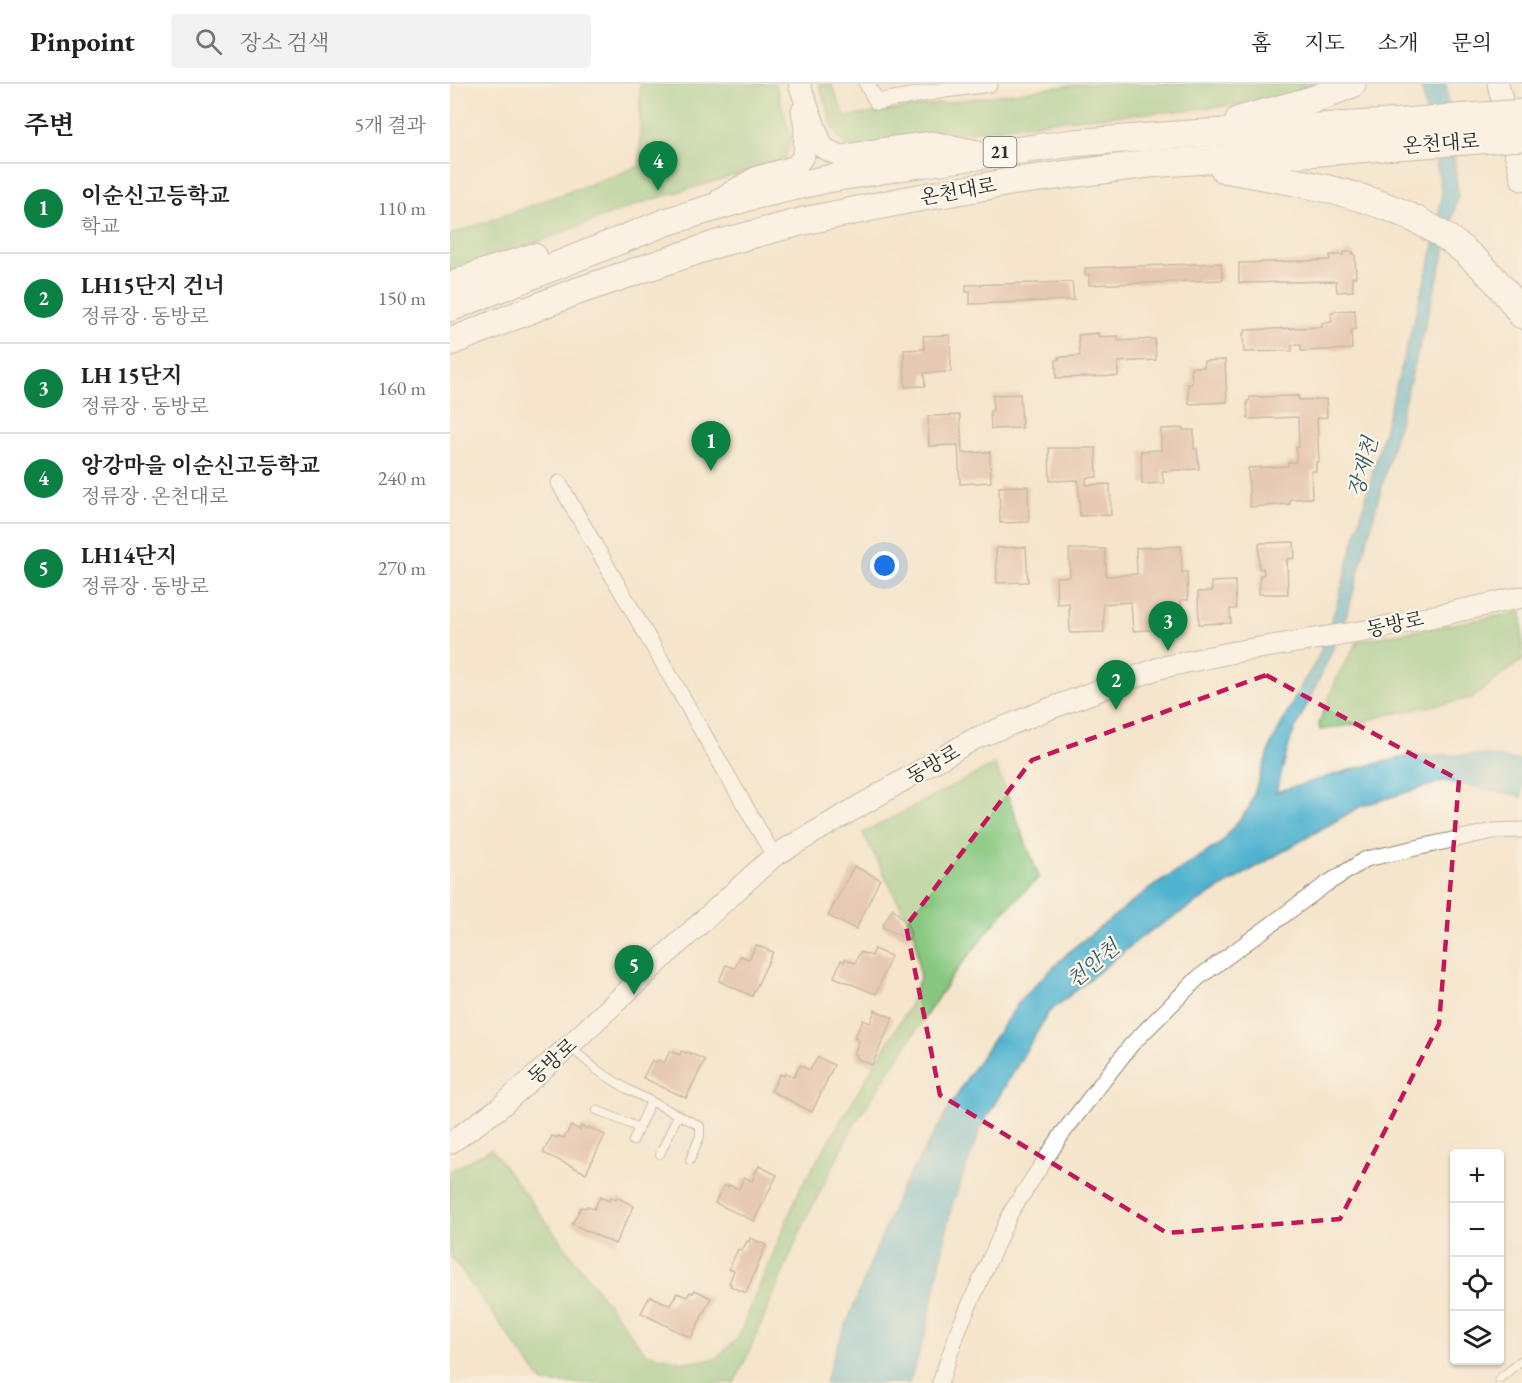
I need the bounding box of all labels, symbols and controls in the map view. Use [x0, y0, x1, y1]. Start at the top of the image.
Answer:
search box [171, 14, 591, 68]
text: Pinpoint [30, 23, 135, 59]
icon: search [192, 25, 225, 58]
text: 장소 검색 [240, 28, 329, 57]
text: 홈 [1251, 29, 1271, 56]
text: 지도 [1304, 29, 1345, 56]
text: 소개 [1378, 29, 1418, 56]
text: 문의 [1451, 29, 1492, 56]
text: 주변 [24, 108, 74, 142]
text: 5개 결과 [354, 112, 426, 138]
street label: 온천대로 [1402, 127, 1480, 159]
road number: 21 [984, 137, 1016, 167]
pin: 4 [638, 141, 678, 191]
street label: 온천대로 [918, 171, 998, 211]
text: 이순신고등학교 [81, 181, 230, 210]
text: 1 [38, 195, 49, 221]
text: 110 m [378, 195, 426, 221]
text: 학교 [81, 213, 120, 239]
text: LH15단지 건너 [81, 271, 225, 300]
text: 2 [38, 285, 49, 311]
text: 150 m [378, 285, 426, 311]
text: 정류장 · 동방로 [81, 303, 209, 329]
text: LH 15단지 [81, 361, 183, 390]
text: 3 [38, 375, 49, 401]
text: 160 m [378, 375, 426, 401]
text: 정류장 · 동방로 [81, 393, 209, 419]
pin: 1 [692, 422, 730, 471]
water label: 장재천 [1342, 432, 1384, 500]
text: 앙강마을 이순신고등학교 [81, 451, 320, 480]
text: 4 [38, 465, 49, 491]
text: 240 m [378, 465, 426, 491]
text: 정류장 · 온천대로 [81, 483, 228, 509]
text: LH14단지 [81, 541, 177, 570]
your location [870, 551, 899, 580]
text: 5 [38, 555, 49, 581]
text: 270 m [378, 555, 426, 581]
text: 정류장 · 동방로 [81, 573, 209, 599]
pin: 3 [1148, 602, 1188, 651]
street label: 동방로 [1364, 605, 1426, 643]
pin: 2 [1096, 660, 1136, 710]
street label: 동방로 [901, 738, 965, 790]
water label: 천안천 [1061, 933, 1126, 994]
pin: 5 [614, 946, 654, 995]
street label: 동방로 [522, 1032, 582, 1090]
map controls [1450, 1149, 1504, 1365]
button: + [1450, 1149, 1504, 1203]
button: − [1450, 1203, 1504, 1257]
button: locate [1450, 1257, 1504, 1311]
button: layers [1450, 1311, 1504, 1365]

